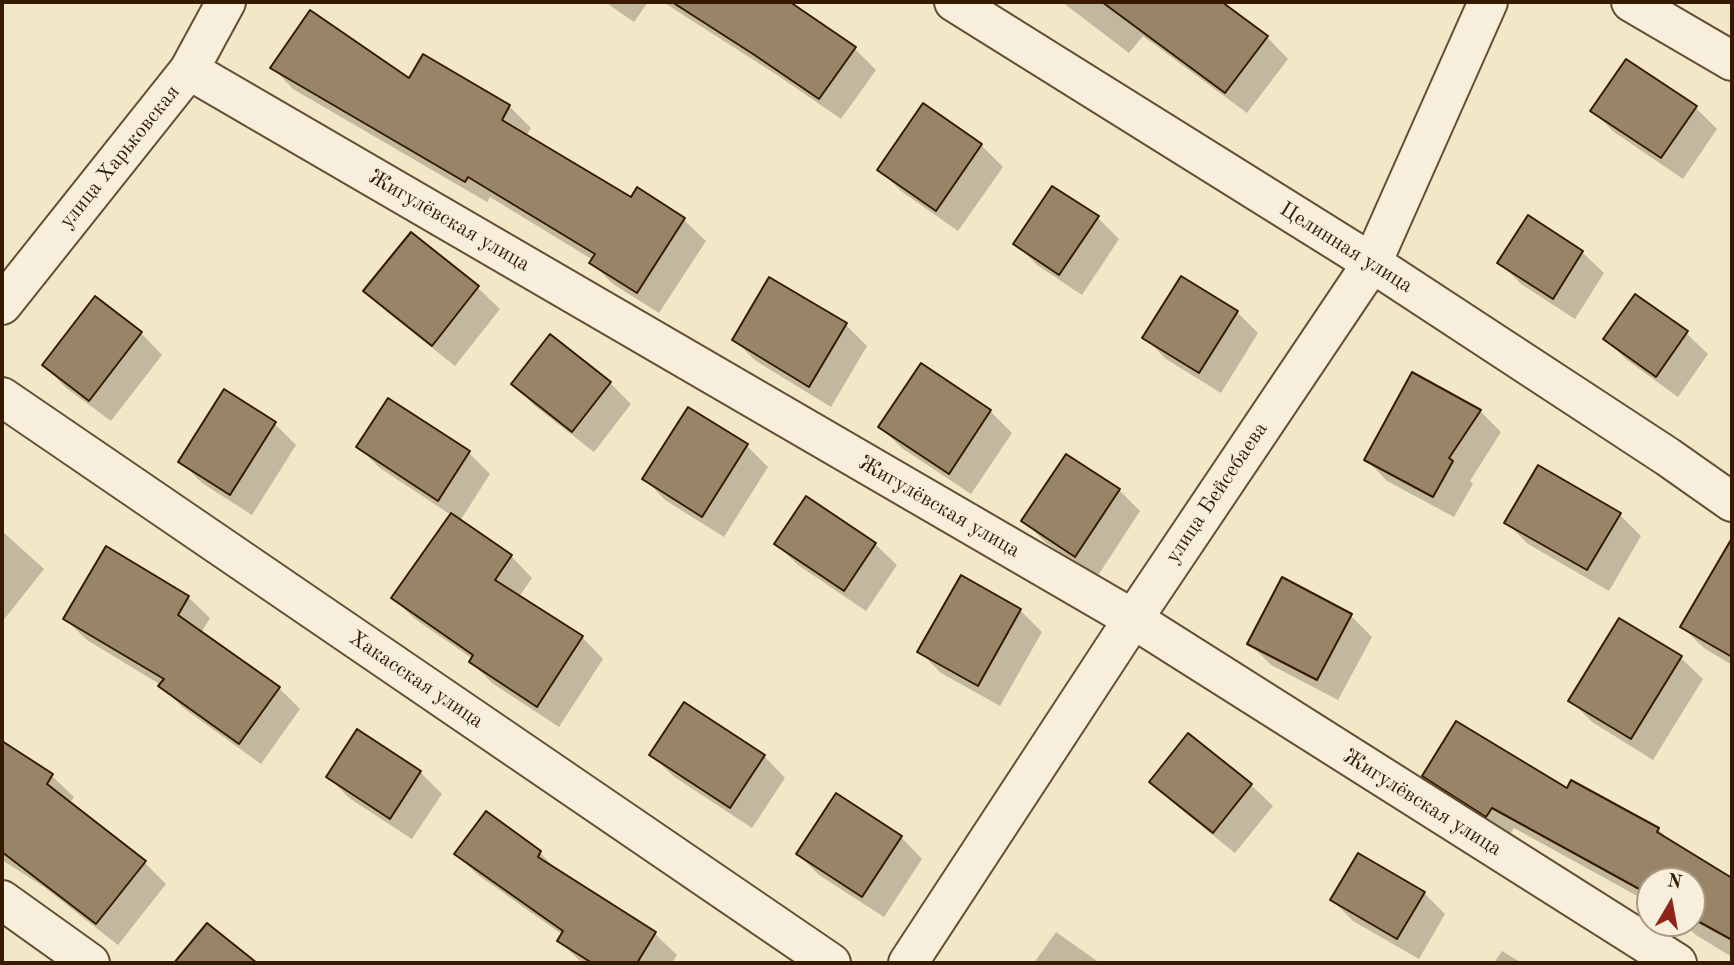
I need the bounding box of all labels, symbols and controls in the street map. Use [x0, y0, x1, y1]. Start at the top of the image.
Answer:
street label: улица Харьковская [54, 80, 186, 234]
street label: Жигулёвская улица [364, 164, 534, 278]
street label: Целинная улица [1275, 197, 1417, 299]
street label: улица Бейсебаева [1160, 417, 1274, 569]
street label: Жигулёвская улица [854, 450, 1024, 564]
street label: Хакасская улица [344, 626, 488, 734]
street label: Жигулёвская улица [1338, 744, 1506, 862]
north arrow [1636, 867, 1706, 937]
text: N [1666, 872, 1683, 893]

